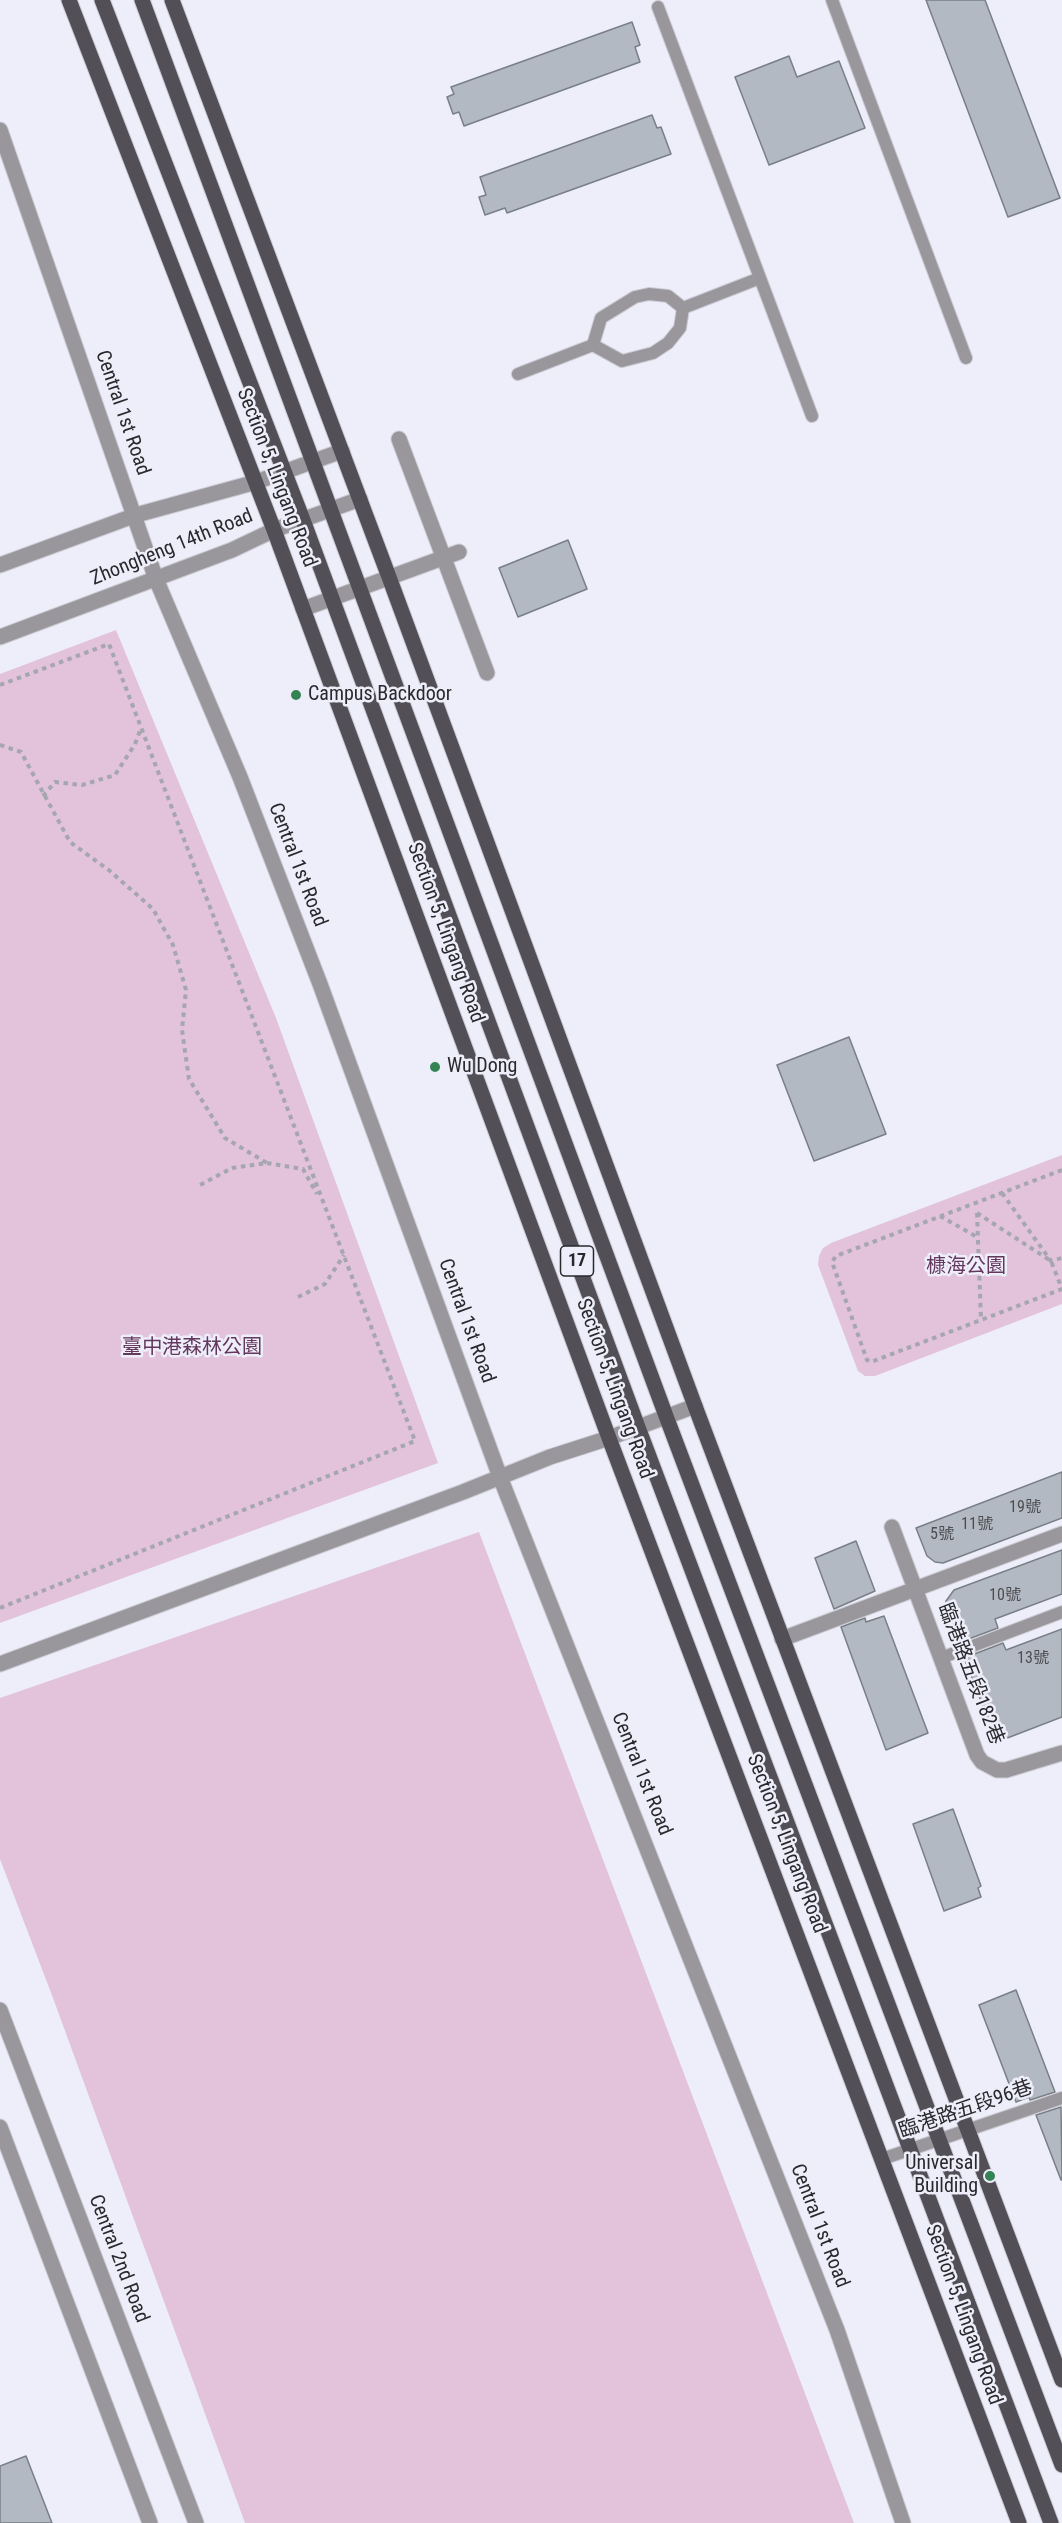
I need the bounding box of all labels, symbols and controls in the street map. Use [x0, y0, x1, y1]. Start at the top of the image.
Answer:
street label: Central 1st Road [89, 347, 155, 479]
street label: Section 5, Lingang Road [231, 385, 321, 571]
street label: Zhongheng 14th Road [87, 504, 257, 592]
place label: Campus Backdoor [308, 683, 452, 707]
marker: Campus Backdoor [289, 688, 303, 702]
street label: Central 1st Road [262, 800, 332, 930]
street label: Section 5, Lingang Road [401, 840, 489, 1026]
place label: Wu Dong [447, 1055, 517, 1079]
marker: Wu Dong [428, 1060, 442, 1074]
road number: 17 [560, 1246, 594, 1276]
park label: 槺海公園 [926, 1255, 1006, 1279]
street label: Central 1st Road [432, 1256, 500, 1386]
street label: Section 5, Lingang Road [570, 1296, 658, 1482]
park label: 臺中港森林公園 [122, 1336, 262, 1360]
house number: 19號 [1009, 1498, 1041, 1518]
house number: 11號 [961, 1515, 993, 1535]
house number: 5號 [930, 1525, 954, 1545]
house number: 10號 [989, 1586, 1021, 1606]
street label: 臨港路五段182巷 [932, 1600, 1008, 1748]
house number: 13號 [1017, 1649, 1049, 1669]
street label: Central 1st Road [605, 1709, 677, 1839]
street label: Section 5, Lingang Road [741, 1751, 831, 1937]
street label: 臨港路五段96巷 [896, 2076, 1036, 2144]
place label: Universal Building [905, 2152, 978, 2199]
street label: Central 1st Road [784, 2161, 854, 2291]
marker: Universal Building [983, 2169, 997, 2183]
street label: Central 2nd Road [83, 2192, 153, 2326]
street label: Section 5, Lingang Road [919, 2222, 1007, 2408]

